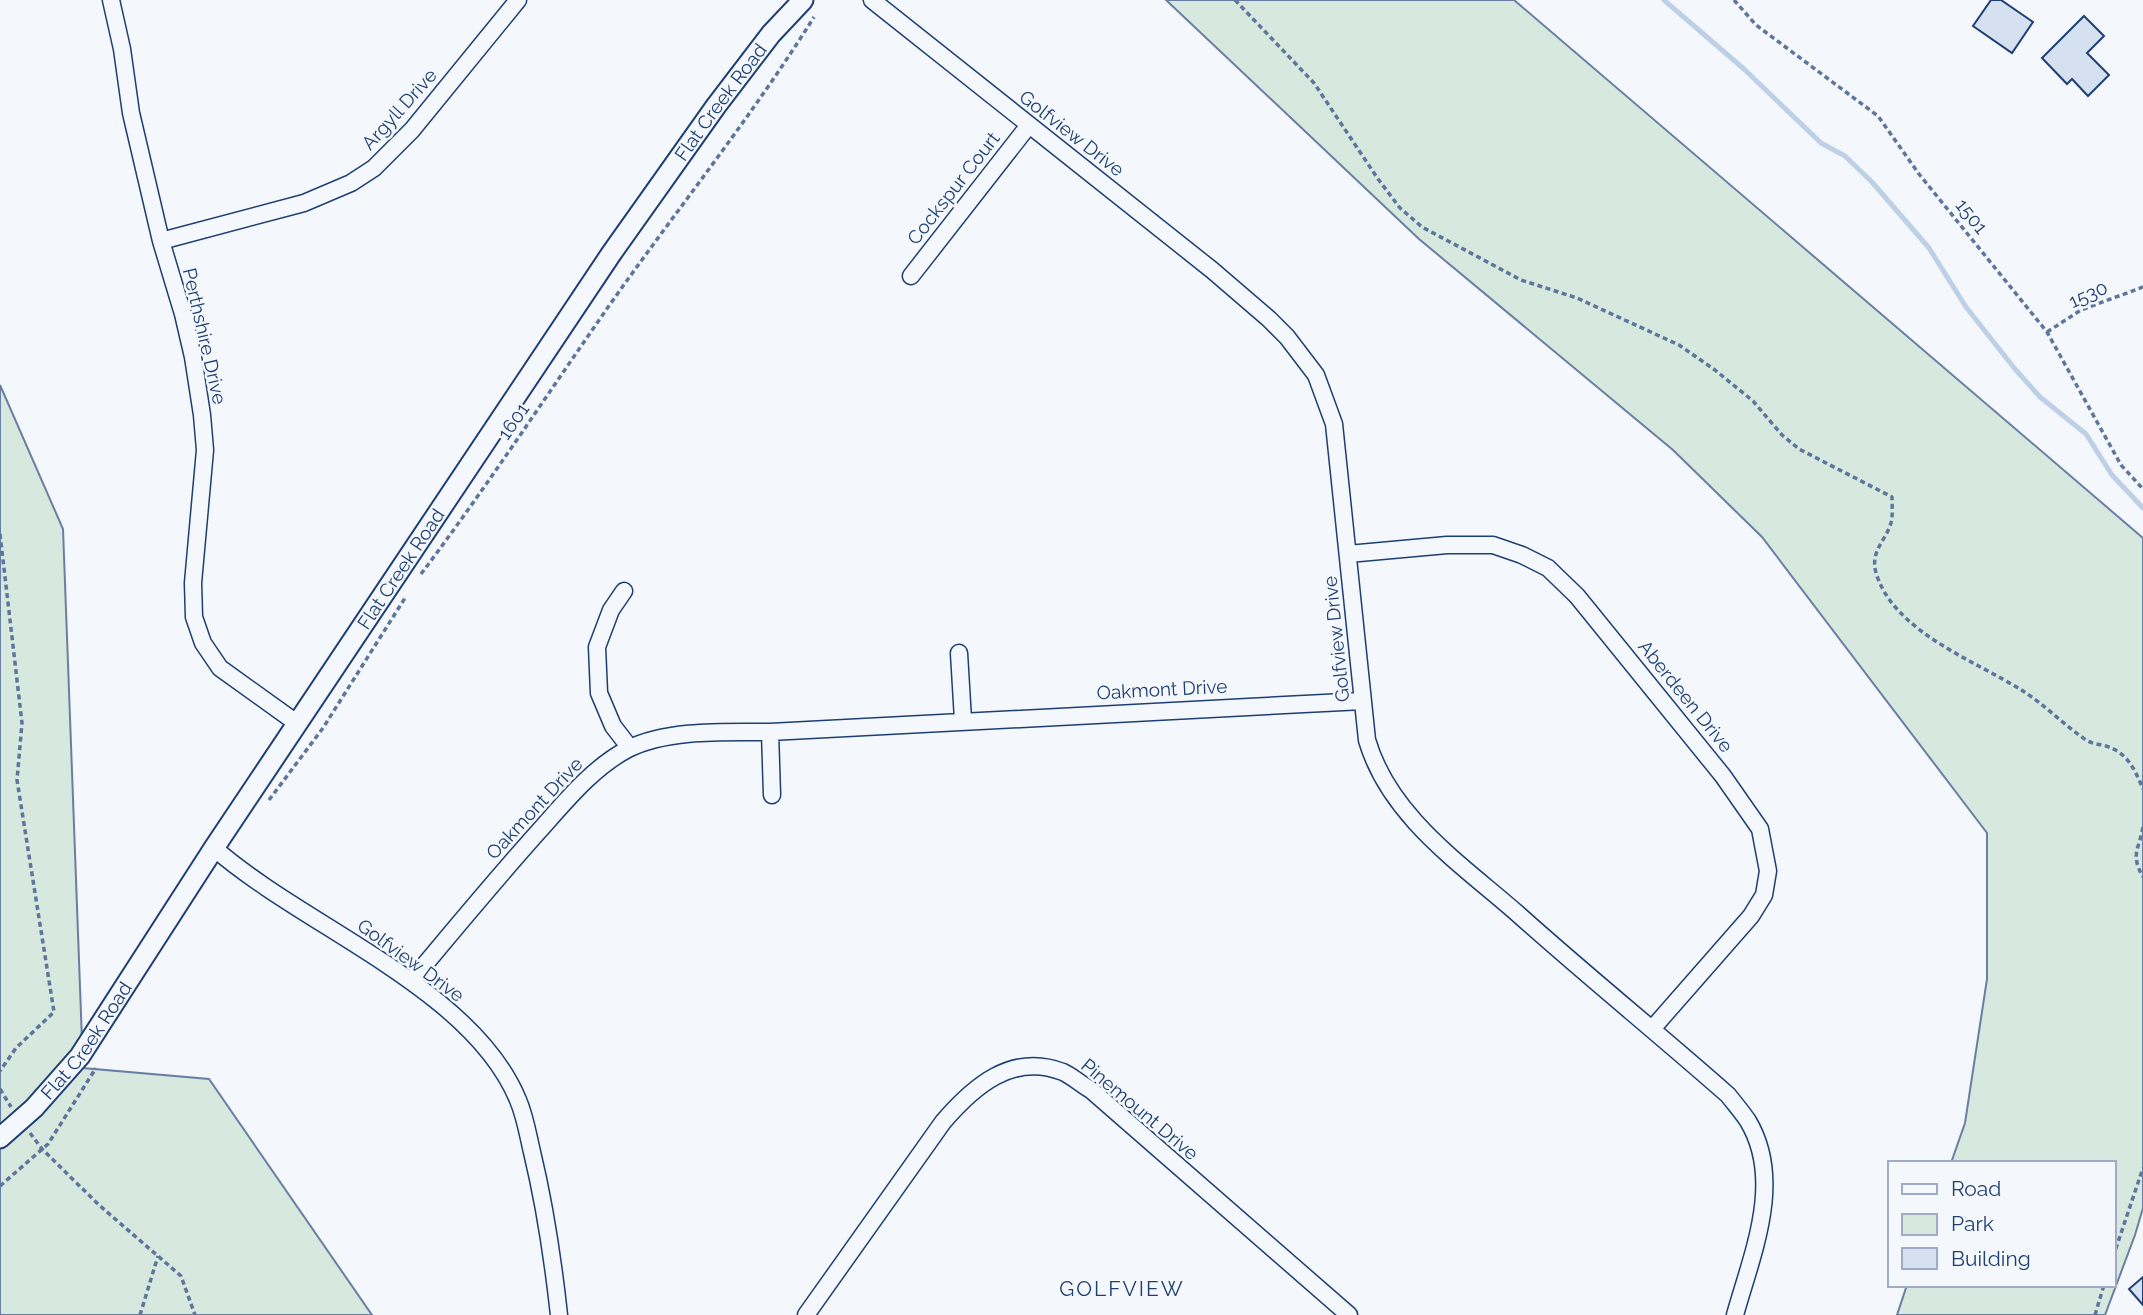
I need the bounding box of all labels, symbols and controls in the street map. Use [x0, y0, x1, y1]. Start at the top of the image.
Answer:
street label: Flat Creek Road [670, 39, 771, 165]
street label: Argyll Drive [357, 64, 441, 154]
street label: Golfview Drive [1015, 85, 1129, 181]
street label: Cockspur Court [902, 127, 1004, 249]
street label: 1501 [1951, 194, 1993, 238]
street label: Perthshire Drive [179, 266, 231, 406]
street label: 1530 [2065, 276, 2111, 312]
street label: 1601 [493, 399, 533, 443]
street label: Flat Creek Road [353, 504, 449, 633]
street label: Golfview Drive [1318, 575, 1354, 703]
street label: Aberdeen Drive [1634, 636, 1738, 756]
street label: Oakmont Drive [1096, 675, 1228, 703]
street label: Oakmont Drive [481, 753, 587, 863]
street label: Golfview Drive [353, 914, 469, 1006]
street label: Flat Creek Road [36, 977, 136, 1104]
street label: Pinemount Drive [1077, 1054, 1203, 1164]
legend [1888, 1161, 2115, 1287]
text: Road [1951, 1176, 2001, 1201]
text: Park [1951, 1211, 1994, 1236]
text: Building [1951, 1246, 2031, 1271]
district label: GOLFVIEW [1059, 1276, 1185, 1301]

